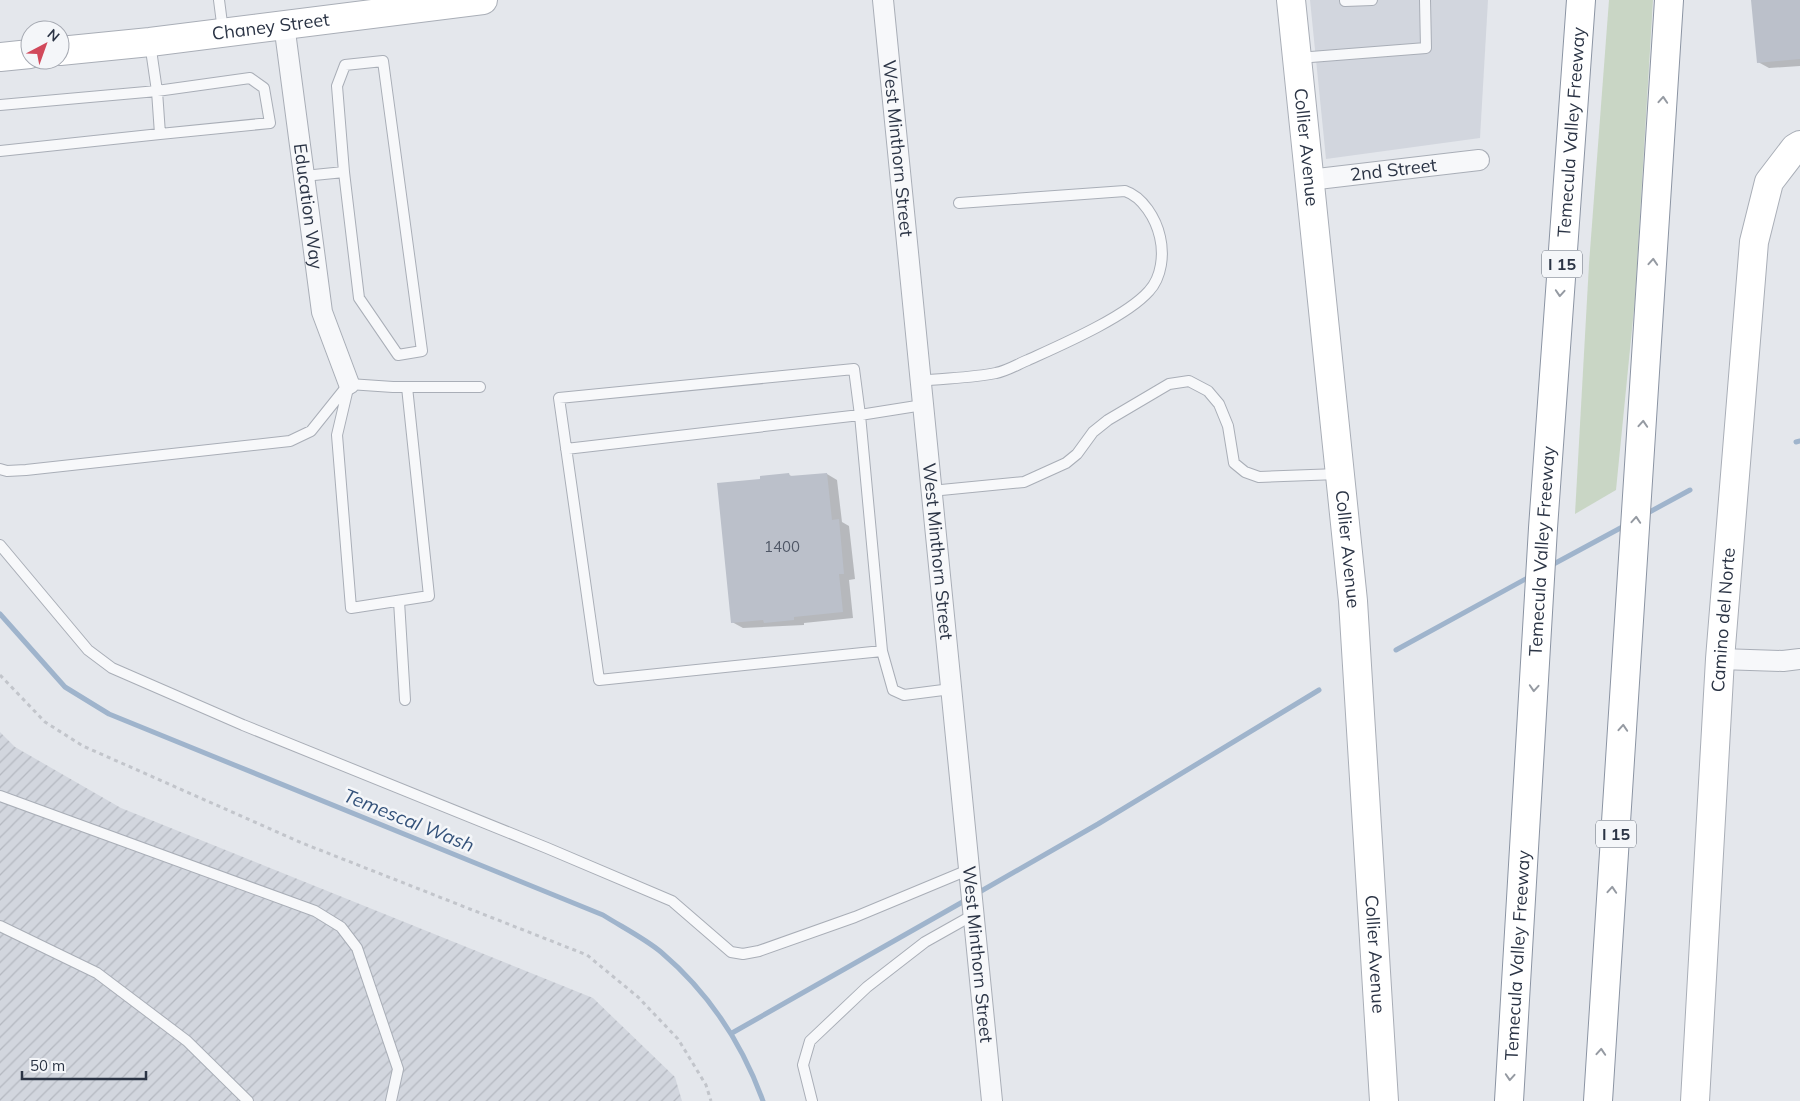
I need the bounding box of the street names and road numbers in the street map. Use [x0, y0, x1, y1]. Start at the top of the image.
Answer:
street label: Chaney Street [211, 7, 331, 45]
street label: Temecula Valley Freeway [1552, 26, 1590, 238]
street label: West Minthorn Street [878, 59, 918, 238]
street label: Collier Avenue [1289, 87, 1324, 207]
street label: Education Way [289, 142, 328, 271]
street label: 2nd Street [1349, 153, 1438, 186]
road number: I 15 [1542, 250, 1582, 278]
street label: Temecula Valley Freeway [1523, 445, 1560, 657]
street label: West Minthorn Street [918, 462, 958, 641]
street label: Collier Avenue [1331, 489, 1365, 609]
street label: Camino del Norte [1706, 547, 1740, 693]
road number: I 15 [1596, 821, 1636, 848]
street label: Temecula Valley Freeway [1499, 849, 1535, 1061]
street label: West Minthorn Street [958, 865, 998, 1044]
street label: Collier Avenue [1360, 894, 1391, 1014]

